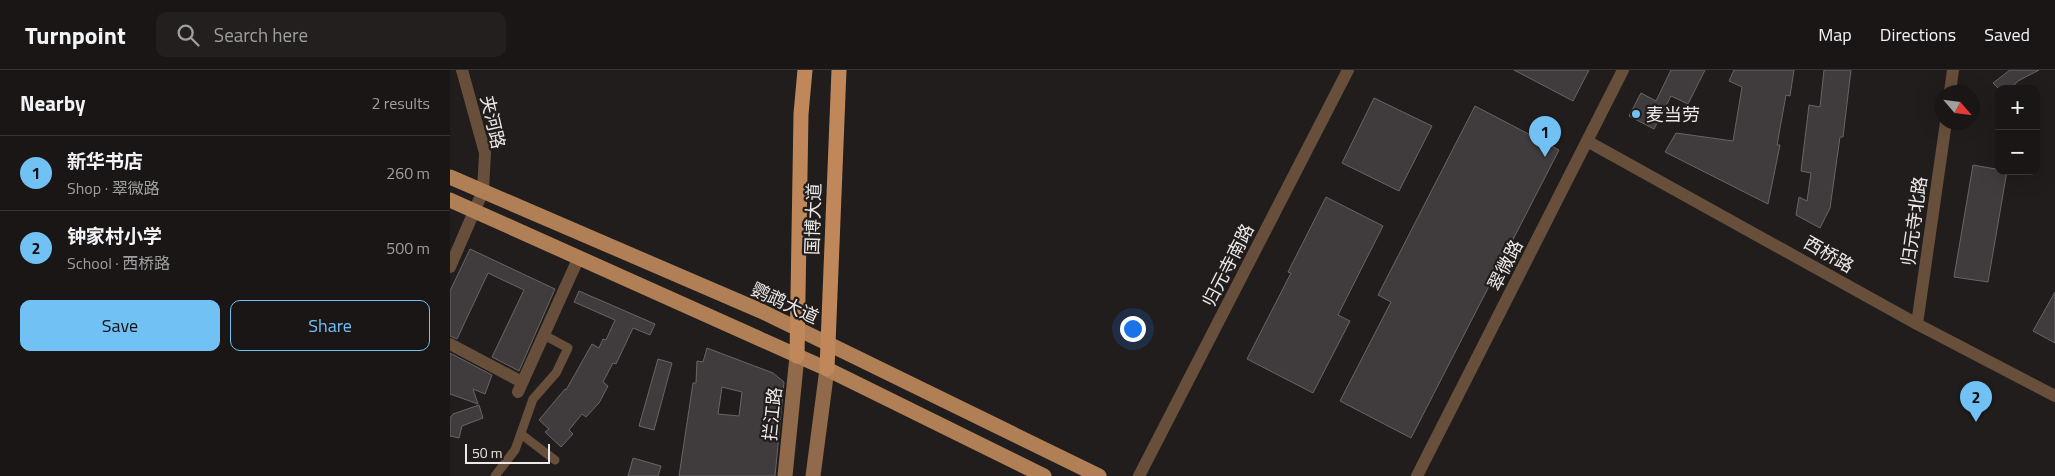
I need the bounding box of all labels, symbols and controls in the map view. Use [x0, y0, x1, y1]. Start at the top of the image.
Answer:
search box [156, 12, 506, 57]
text: Turnpoint [25, 17, 126, 53]
text: Search here [214, 20, 308, 49]
icon: search [174, 21, 202, 49]
text: Map [1818, 21, 1852, 48]
text: Directions [1880, 21, 1956, 48]
text: Saved [1984, 21, 2030, 48]
north arrow [1935, 85, 1980, 130]
map controls [1995, 85, 2040, 175]
button: + [1995, 85, 2040, 130]
text: Nearby [20, 87, 85, 119]
text: 2 results [371, 91, 430, 115]
street label: 夹河路 [474, 93, 512, 151]
place label: 麦当劳 [1646, 101, 1700, 128]
marker: 麦当劳 [1630, 108, 1642, 120]
pin: 1 [1529, 116, 1561, 157]
button: − [1995, 130, 2040, 175]
text: 新华书店 [67, 146, 143, 175]
text: 1 [32, 161, 40, 185]
text: 260 m [386, 161, 430, 185]
street label: 归元寺北路 [1894, 175, 1934, 267]
text: Shop · 翠微路 [67, 176, 160, 200]
street label: 国博大道 [798, 183, 828, 255]
street label: 归元寺南路 [1196, 219, 1260, 311]
text: 钟家村小学 [67, 221, 162, 250]
street label: 西桥路 [1799, 229, 1859, 279]
street label: 翠微路 [1481, 235, 1529, 295]
text: 2 [32, 236, 40, 260]
text: 500 m [386, 236, 430, 260]
text: School · 西桥路 [67, 251, 170, 275]
street label: 鹦鹉大道 [747, 276, 823, 330]
button: Save [20, 300, 220, 351]
button: Share [230, 300, 430, 351]
your location [1120, 316, 1146, 342]
pin: 2 [1960, 381, 1992, 422]
street label: 拦江路 [756, 386, 788, 442]
scale bar [465, 441, 550, 464]
text: 50 m [472, 442, 502, 463]

